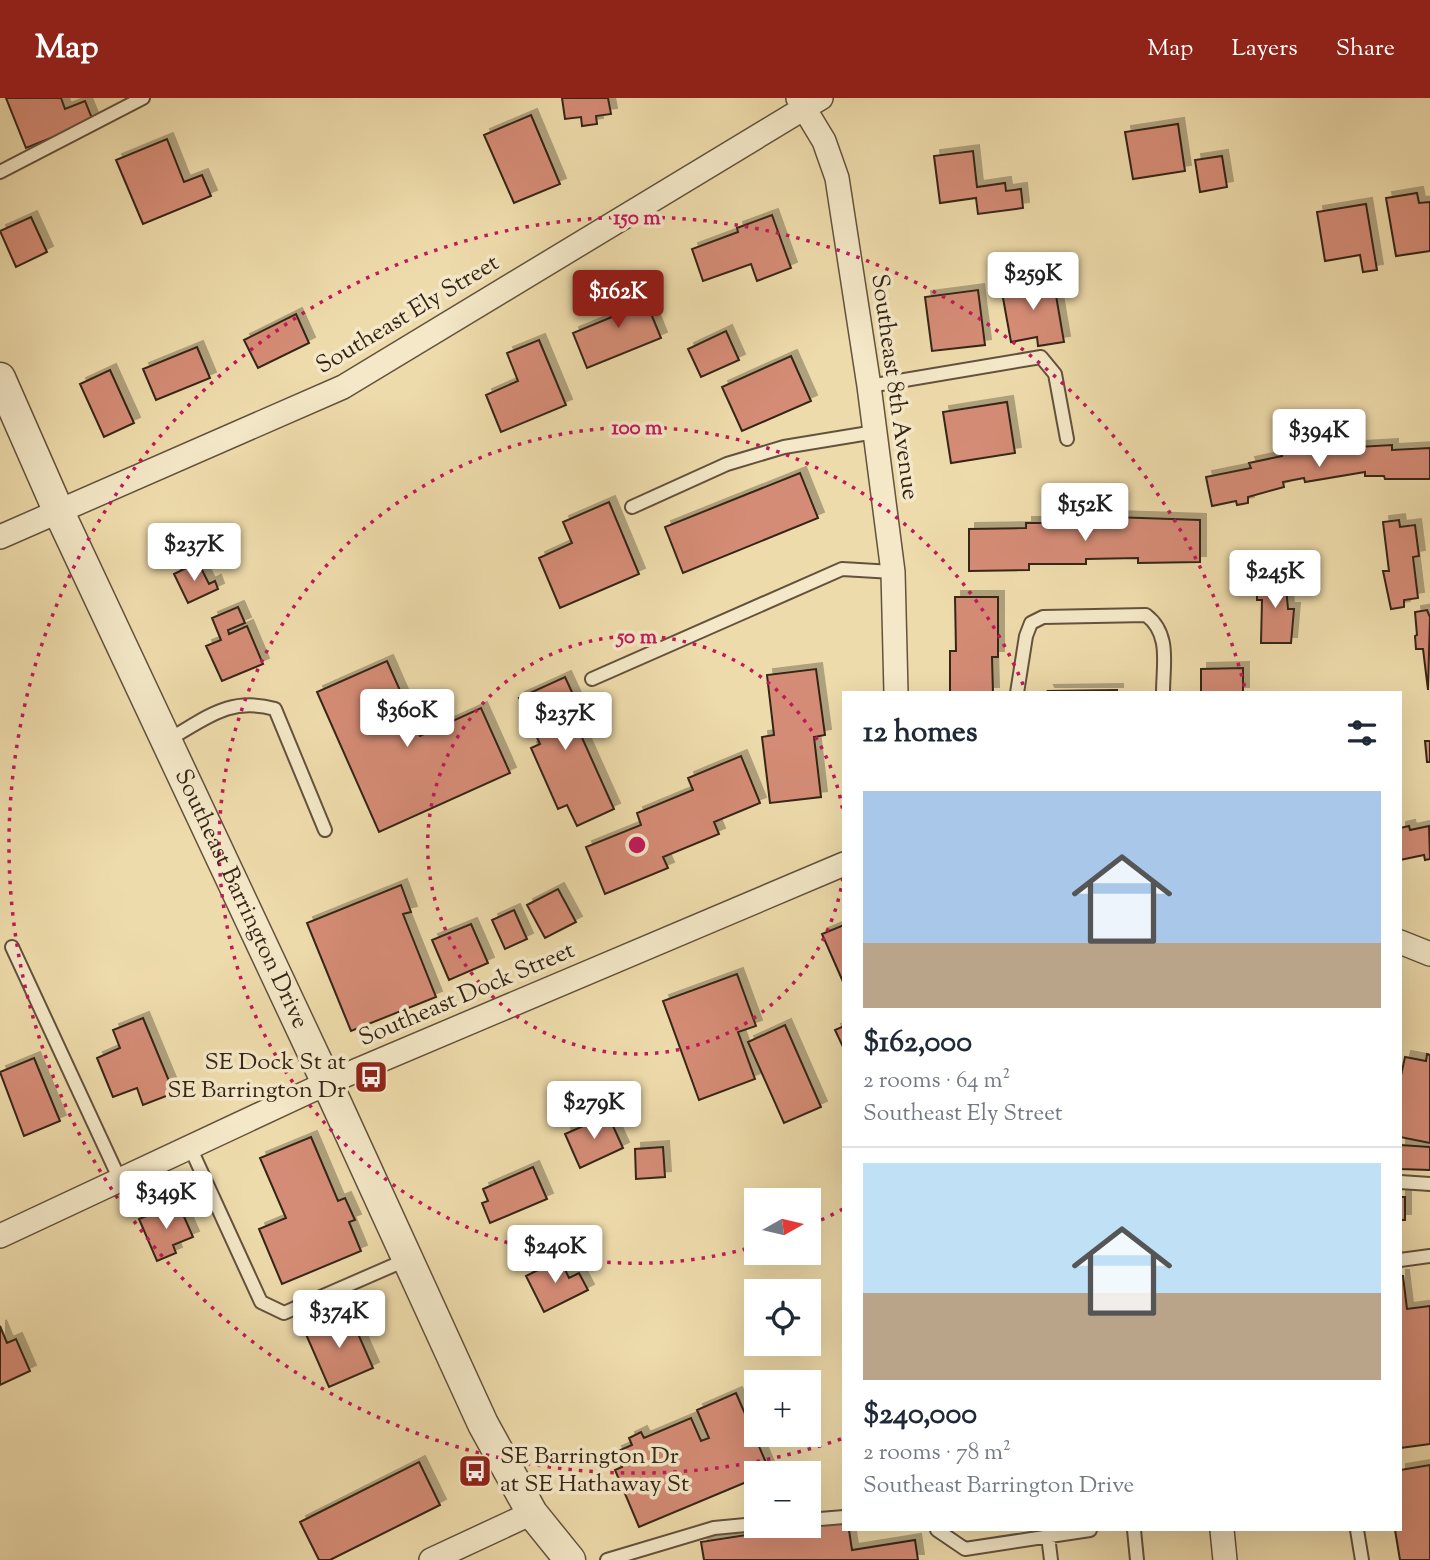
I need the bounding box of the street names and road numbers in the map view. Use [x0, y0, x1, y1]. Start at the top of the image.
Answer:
street label: Southeast Ely Street [310, 247, 506, 383]
street label: Southeast 8th Avenue [861, 272, 927, 502]
street label: Southeast Barrington Drive [165, 764, 316, 1034]
street label: Southeast Dock Street [354, 934, 580, 1056]

